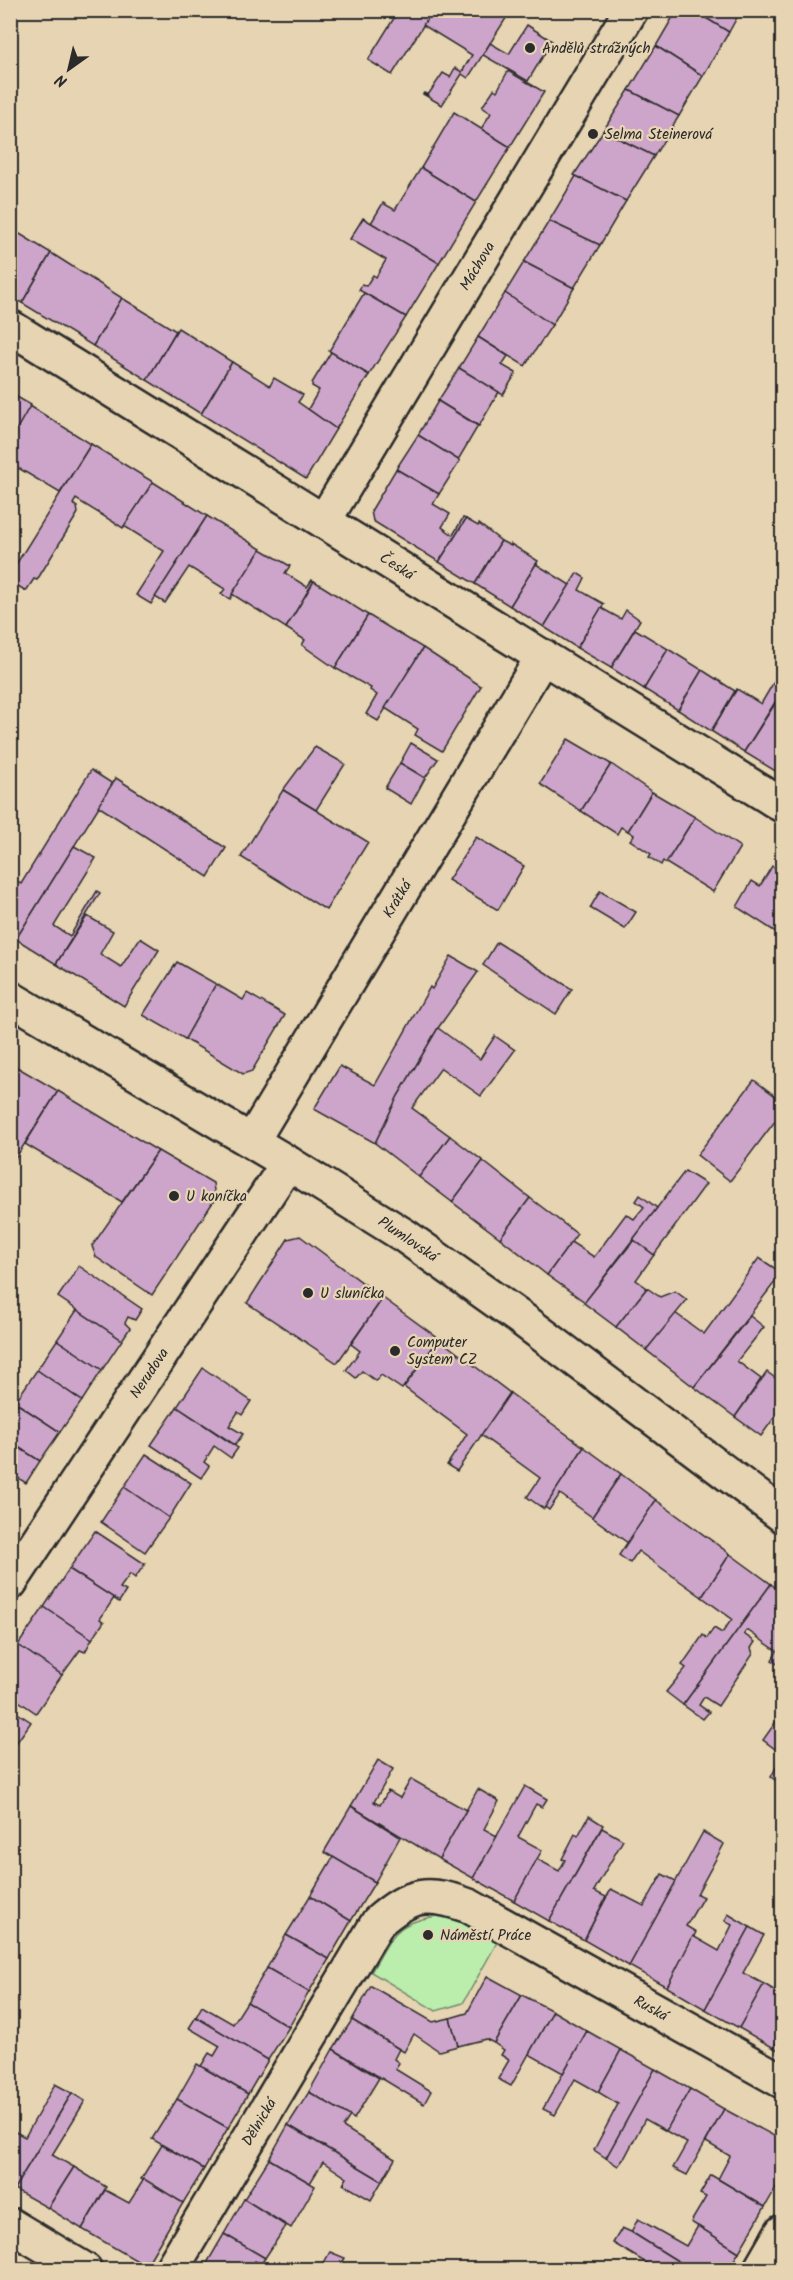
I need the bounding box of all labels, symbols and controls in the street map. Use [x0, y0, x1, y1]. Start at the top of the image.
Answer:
place label: Andělů strážných [542, 37, 651, 61]
north arrow [39, 39, 99, 99]
marker: Andělů strážných [523, 41, 537, 55]
text: N [50, 67, 73, 93]
place label: Selma Steinerová [605, 123, 714, 147]
marker: Selma Steinerová [586, 127, 600, 141]
street label: Máchova [454, 237, 502, 296]
street label: Česká [374, 547, 420, 588]
street label: Krátká [377, 874, 420, 923]
place label: U koníčka [186, 1185, 247, 1209]
marker: U koníčka [167, 1189, 181, 1203]
street label: Plumlovská [372, 1211, 444, 1270]
place label: U sluníčka [320, 1282, 385, 1306]
marker: U sluníčka [301, 1286, 315, 1300]
place label: Computer System CZ [407, 1331, 477, 1372]
street label: Nerudova [124, 1343, 176, 1404]
marker: Computer System CZ [388, 1344, 402, 1358]
place label: Náměstí Práce [440, 1924, 531, 1948]
marker: Náměstí Práce [421, 1928, 435, 1942]
street label: Ruská [629, 1990, 674, 2029]
street label: Dělnická [236, 2092, 285, 2151]

